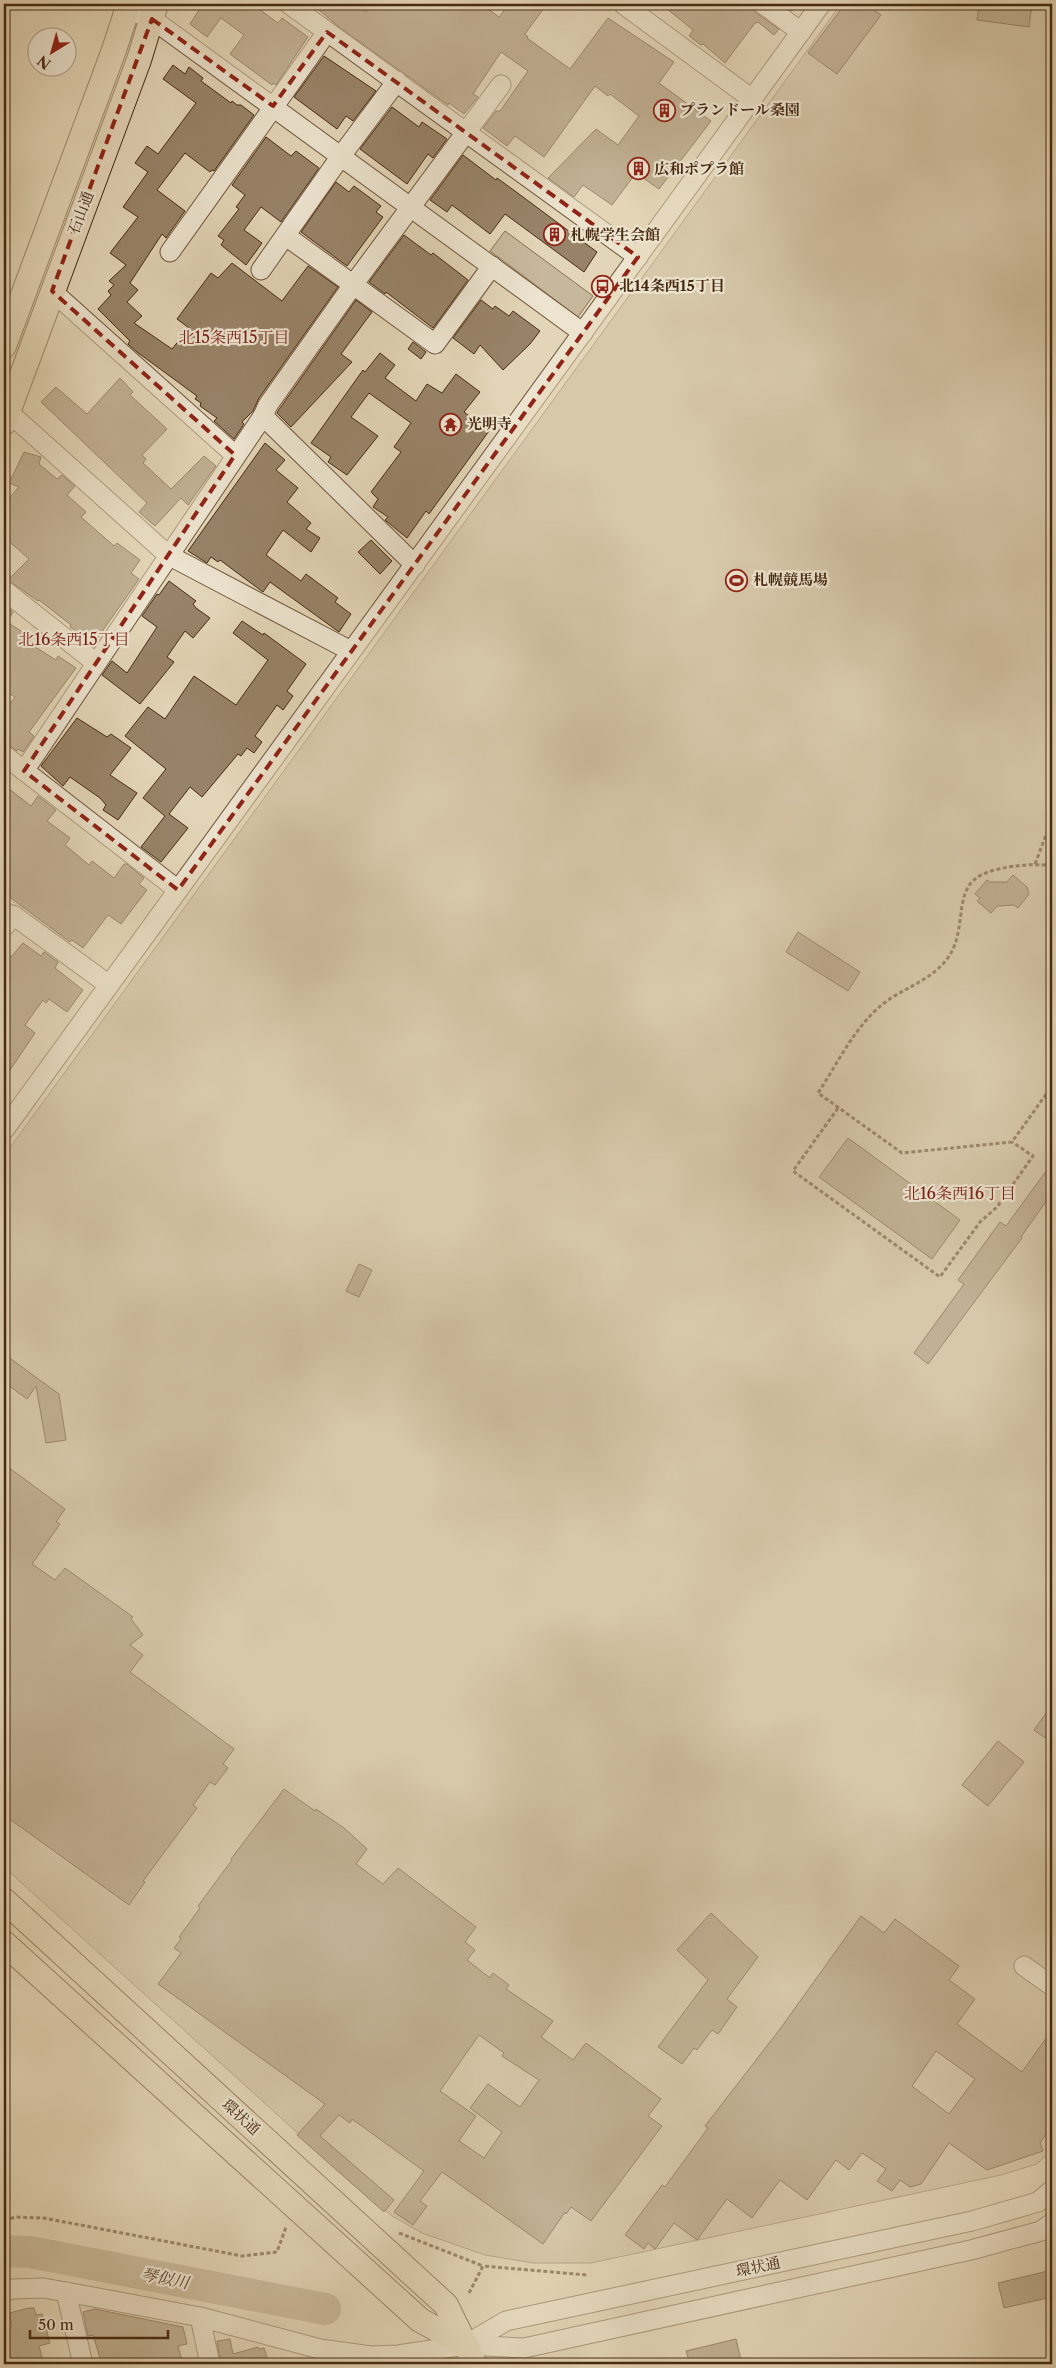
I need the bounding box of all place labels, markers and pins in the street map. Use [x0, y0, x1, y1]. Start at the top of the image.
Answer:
building icon: プランドール桑園 [652, 98, 676, 122]
place label: プランドール桑園 [680, 100, 800, 119]
building icon: 広和ポプラ館 [626, 157, 650, 181]
place label: 広和ポプラ館 [654, 159, 744, 178]
building icon: 札幌学生会館 [542, 223, 566, 247]
place label: 札幌学生会館 [570, 225, 660, 244]
bus stop icon: 北14条西15丁目 [591, 274, 615, 298]
place label: 北14条西15丁目 [619, 276, 725, 295]
temple icon: 光明寺 [439, 412, 463, 436]
place label: 光明寺 [467, 414, 512, 433]
sports icon: 札幌競馬場 [725, 568, 749, 592]
place label: 札幌競馬場 [753, 570, 828, 589]

